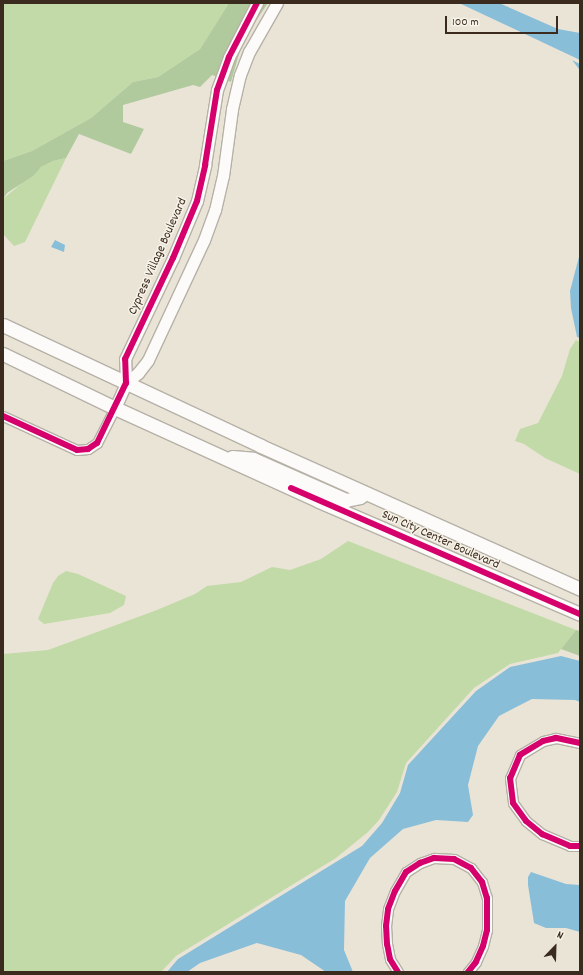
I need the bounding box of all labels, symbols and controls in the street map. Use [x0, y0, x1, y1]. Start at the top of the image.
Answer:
scale bar [447, 8, 560, 34]
text: 100 m [452, 14, 479, 31]
street label: Cypress Village Boulevard [126, 196, 192, 318]
street label: Sun City Center Boulevard [379, 508, 501, 574]
north arrow [535, 927, 575, 967]
text: N [554, 928, 565, 944]

